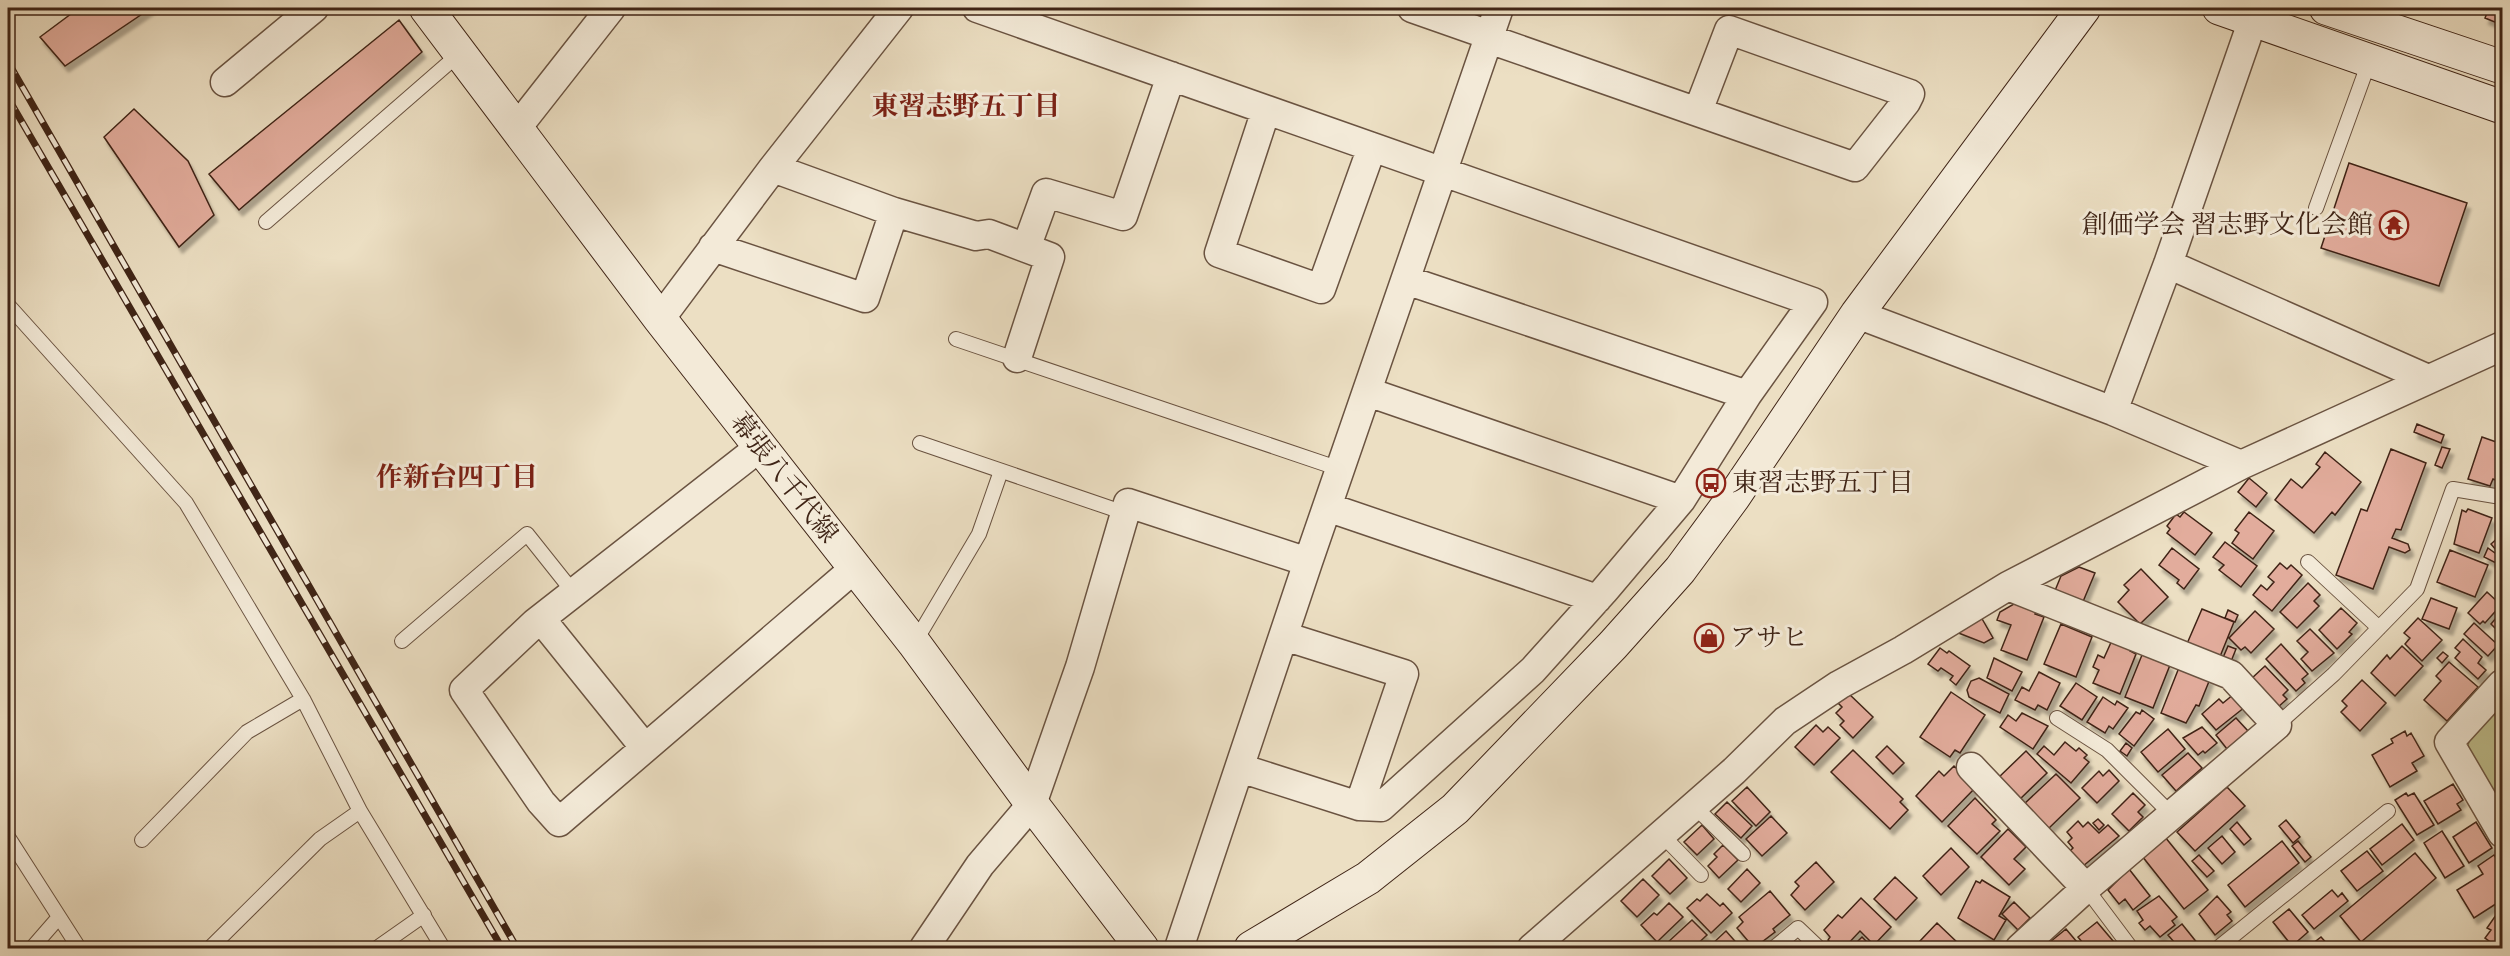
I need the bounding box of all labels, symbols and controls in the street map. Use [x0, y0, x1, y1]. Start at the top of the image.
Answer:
district label: 東習志野五丁目 [872, 90, 1061, 123]
place label: 創価学会 習志野文化会館 [2082, 209, 2373, 241]
temple icon: 創価学会 習志野文化会館 [2378, 209, 2410, 241]
street label: 幕張八千代線 [723, 407, 845, 549]
district label: 作新台四丁目 [376, 461, 538, 494]
bus stop icon: 東習志野五丁目 [1695, 467, 1727, 499]
place label: 東習志野五丁目 [1732, 467, 1914, 499]
shop icon: アサヒ [1693, 622, 1725, 654]
place label: アサヒ [1730, 622, 1808, 654]

